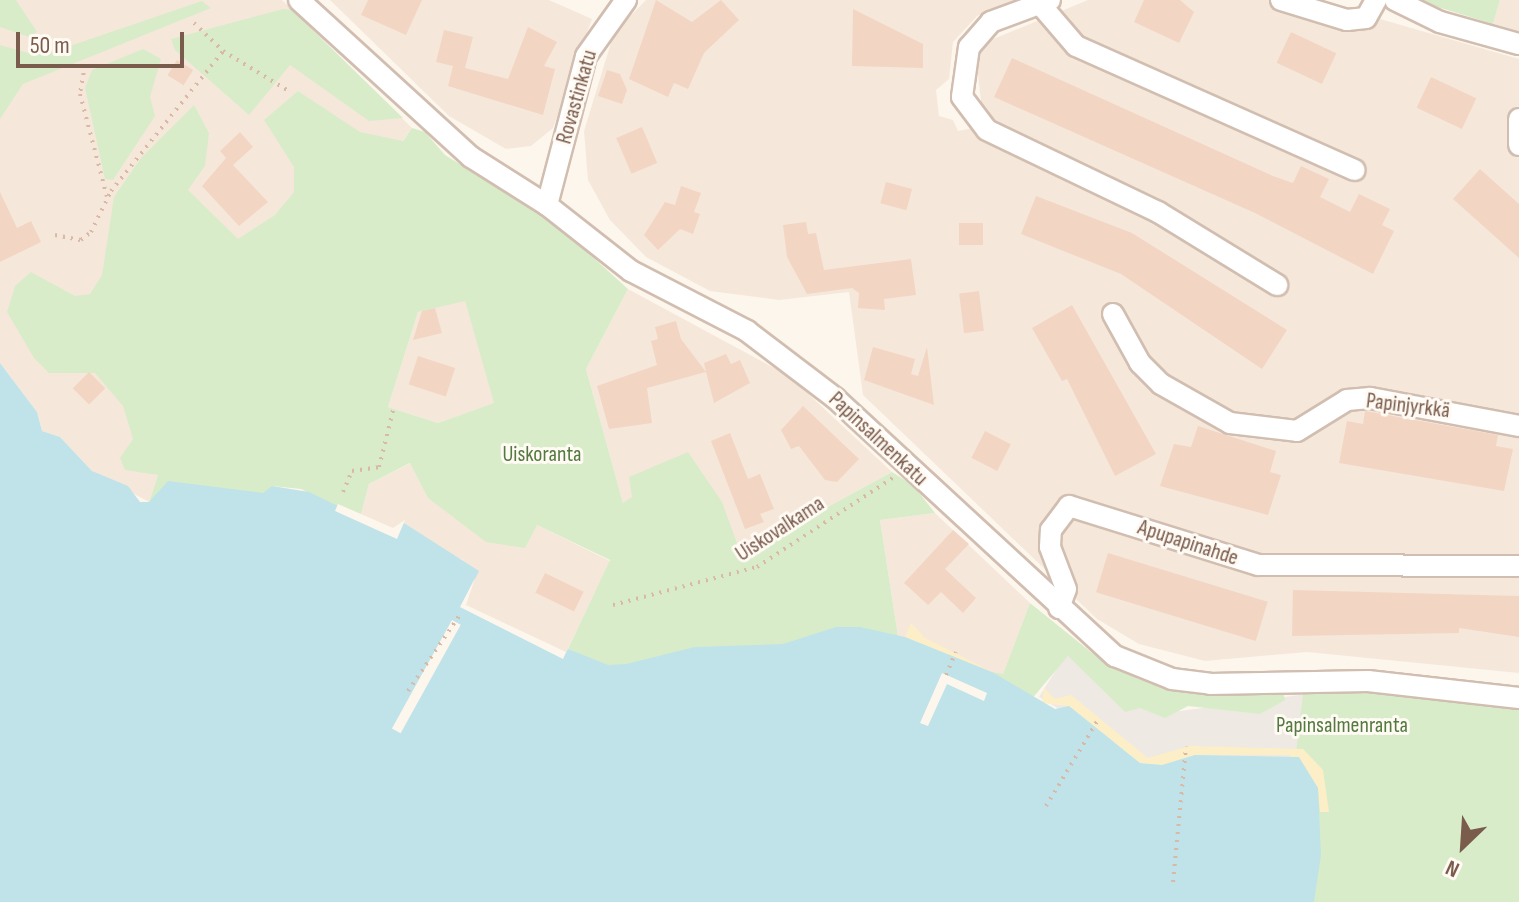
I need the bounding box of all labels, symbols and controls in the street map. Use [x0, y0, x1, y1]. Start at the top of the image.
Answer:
scale bar [20, 16, 188, 66]
text: 50 m [30, 31, 70, 60]
street label: Rovastinkatu [551, 47, 603, 147]
street label: Papinsalmenkatu [823, 387, 933, 491]
street label: Papinjyrkkä [1365, 388, 1451, 424]
park label: Uiskoranta [502, 442, 582, 468]
street label: Uiskovalkama [731, 491, 829, 567]
street label: Apupapinahde [1134, 514, 1242, 572]
park label: Papinsalmenranta [1276, 713, 1408, 739]
north arrow [1423, 806, 1503, 886]
text: N [1442, 853, 1464, 883]

